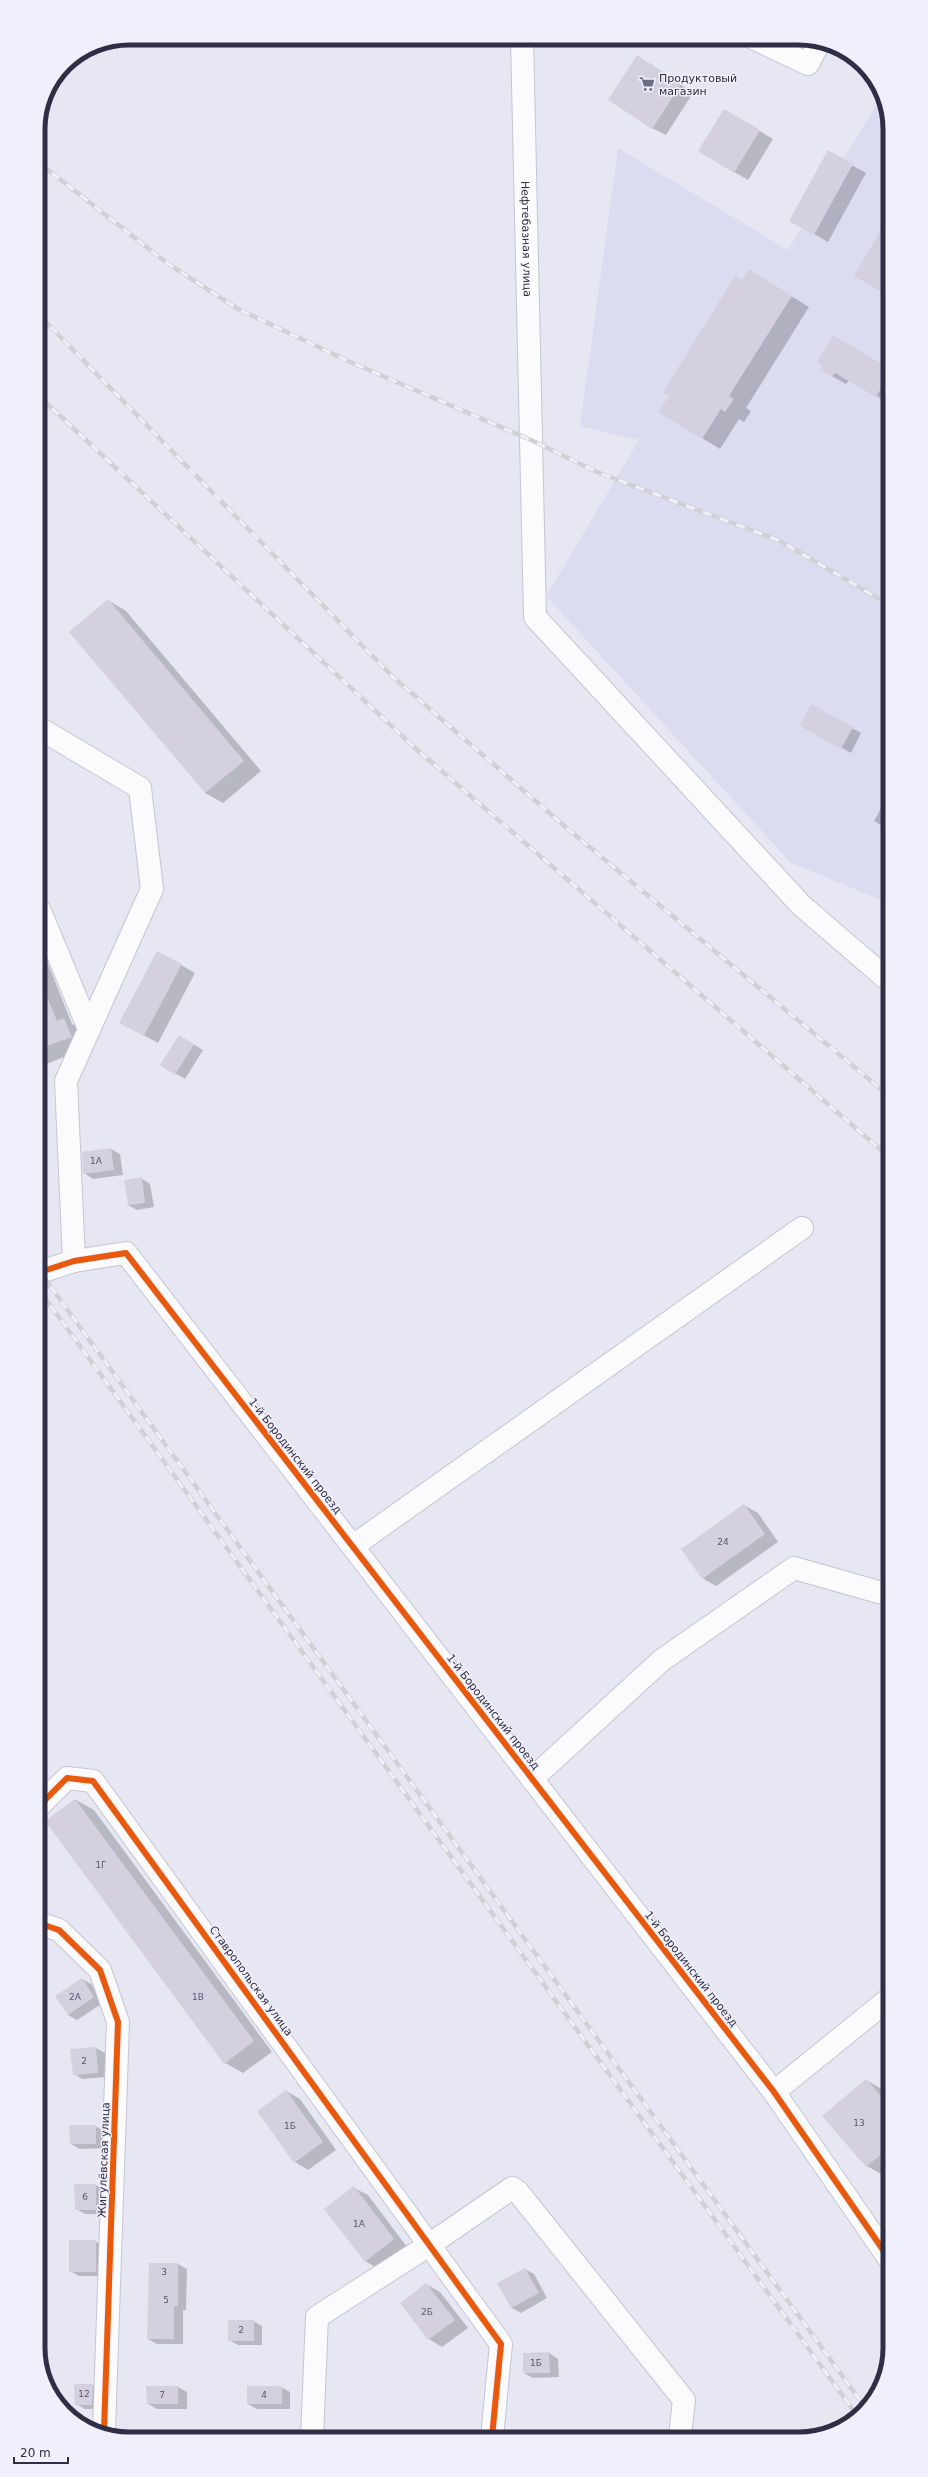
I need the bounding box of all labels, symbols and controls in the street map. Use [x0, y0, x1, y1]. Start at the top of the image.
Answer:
place label: Продуктовый магазин [659, 72, 737, 98]
supermarket icon: Продуктовый магазин [638, 75, 656, 93]
street label: Нефтебазная улица [519, 181, 534, 297]
house number: 1А [90, 1156, 103, 1166]
street label: 1-й Бородинский проезд [246, 1396, 344, 1517]
house number: 24 [717, 1537, 729, 1547]
street label: 1-й Бородинский проезд [444, 1652, 542, 1773]
house number: 1Г [95, 1860, 107, 1870]
street label: 1-й Бородинский проезд [642, 1909, 740, 2030]
street label: Ставропольская улица [207, 1923, 295, 2039]
house number: 2А [69, 1992, 82, 2002]
house number: 1В [192, 1992, 204, 2002]
house number: 2 [81, 2056, 87, 2066]
street label: Жигулёвская улица [95, 2102, 113, 2218]
house number: 13 [853, 2118, 865, 2128]
house number: 1Б [284, 2121, 296, 2131]
house number: 6 [82, 2192, 88, 2202]
house number: 1А [353, 2219, 366, 2229]
house number: 3 [161, 2267, 167, 2277]
house number: 5 [163, 2295, 169, 2305]
house number: 2Б [421, 2307, 433, 2317]
house number: 2 [238, 2325, 244, 2335]
house number: 1Б [530, 2358, 542, 2368]
house number: 12 [78, 2389, 90, 2399]
house number: 7 [159, 2390, 165, 2400]
house number: 4 [261, 2390, 267, 2400]
scale bar [14, 2439, 68, 2465]
text: 20 m [20, 2446, 51, 2460]

